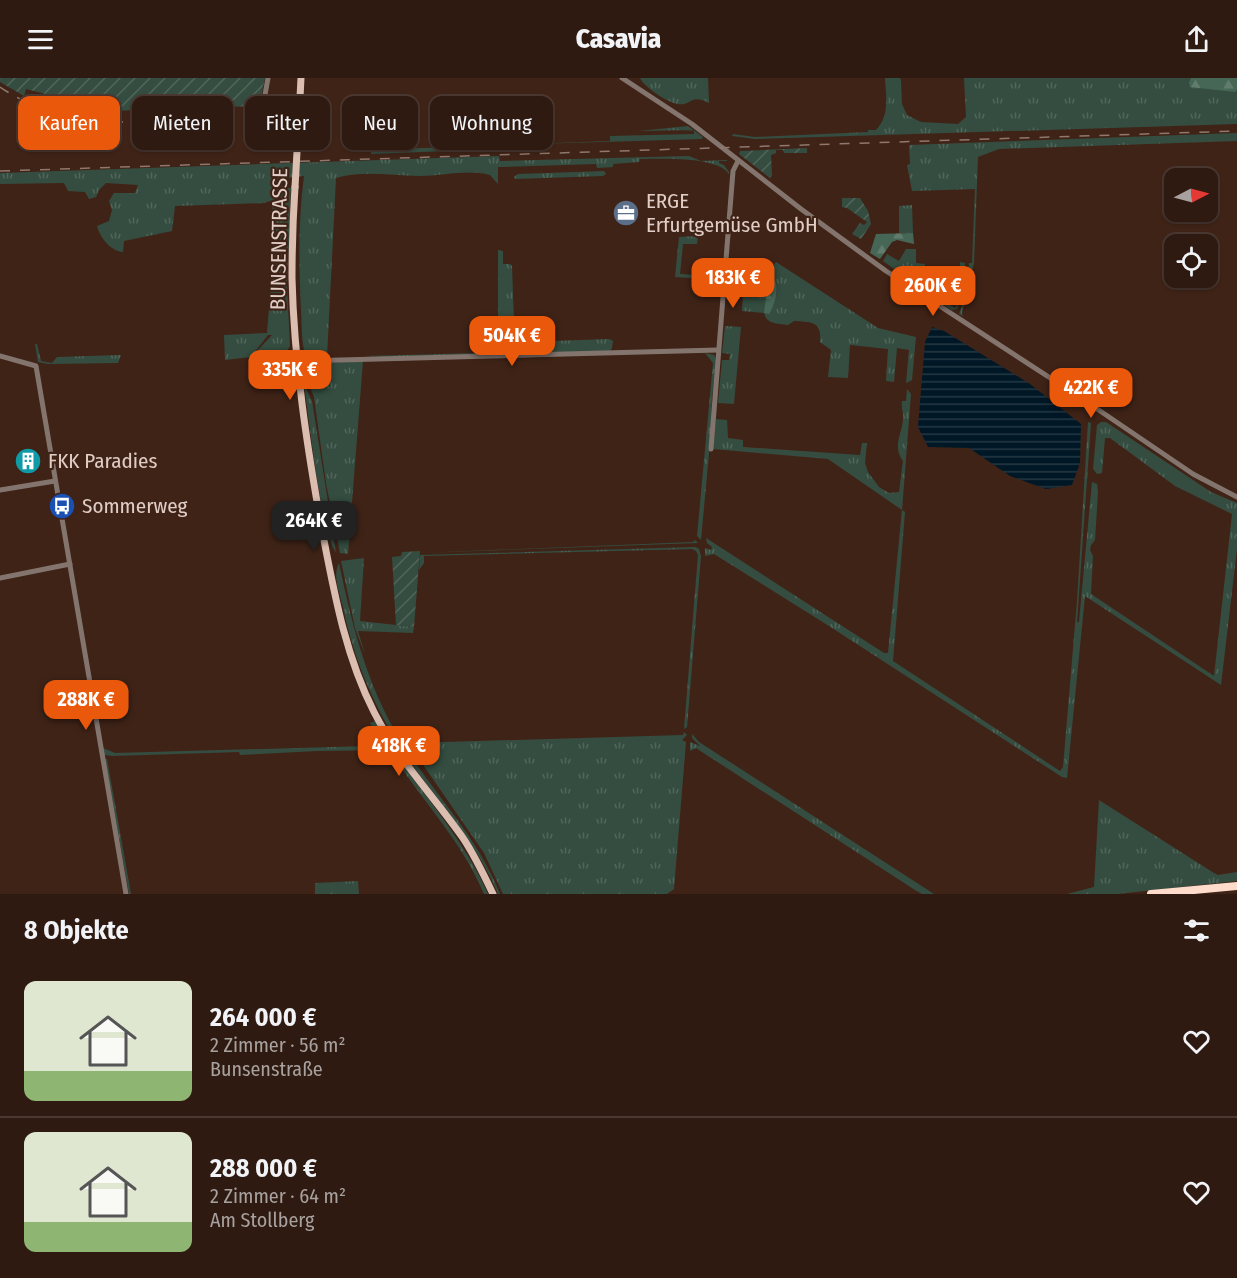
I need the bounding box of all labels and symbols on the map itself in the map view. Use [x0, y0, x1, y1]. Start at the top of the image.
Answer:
street label: BUNSENSTRASSE [265, 168, 293, 310]
north arrow [1164, 168, 1218, 222]
place label: ERGE Erfurtgemüse GmbH [646, 188, 818, 238]
office icon: ERGE Erfurtgemüse GmbH [611, 198, 641, 228]
pin: 183K € [684, 258, 782, 309]
pin: 260K € [884, 266, 982, 317]
pin: 504K € [463, 316, 561, 367]
pin: 335K € [241, 350, 339, 401]
pin: 422K € [1042, 368, 1140, 419]
building icon: FKK Paradies [13, 446, 43, 476]
place label: FKK Paradies [48, 448, 157, 474]
bus stop icon: Sommerweg [47, 491, 77, 521]
place label: Sommerweg [82, 493, 188, 519]
pin: 264K € [265, 501, 363, 552]
pin: 288K € [37, 680, 135, 731]
pin: 418K € [350, 726, 448, 777]

